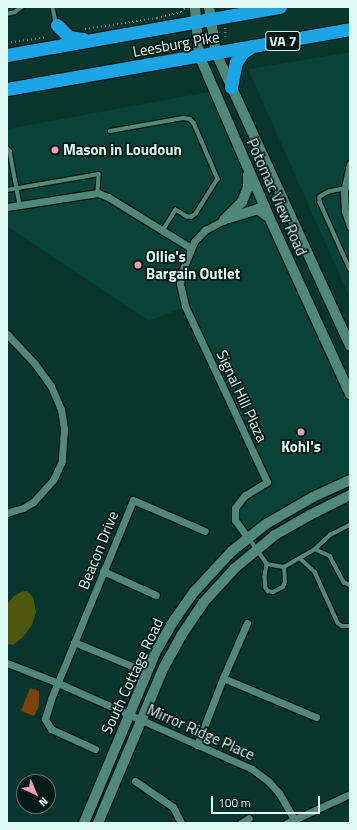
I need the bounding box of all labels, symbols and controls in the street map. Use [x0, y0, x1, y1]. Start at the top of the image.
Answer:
street label: Leesburg Pike [131, 28, 221, 60]
road number: VA 7 [265, 29, 301, 53]
street label: Potomac View Road [243, 136, 311, 258]
place label: Mason in Loudoun [63, 141, 182, 159]
marker: Mason in Loudoun [50, 145, 60, 155]
place label: Ollie's Bargain Outlet [146, 247, 240, 282]
marker: Ollie's Bargain Outlet [133, 260, 143, 270]
street label: Signal Hill Plaza [213, 347, 271, 445]
marker: Kohl's [296, 427, 306, 437]
place label: Kohl's [281, 438, 321, 456]
street label: Beacon Drive [74, 508, 122, 592]
street label: South Cottage Road [97, 615, 167, 737]
street label: Mirror Ridge Place [145, 700, 257, 764]
north arrow [16, 774, 56, 814]
scale bar [213, 788, 322, 814]
text: 100 m [218, 793, 251, 812]
text: N [35, 794, 52, 810]

